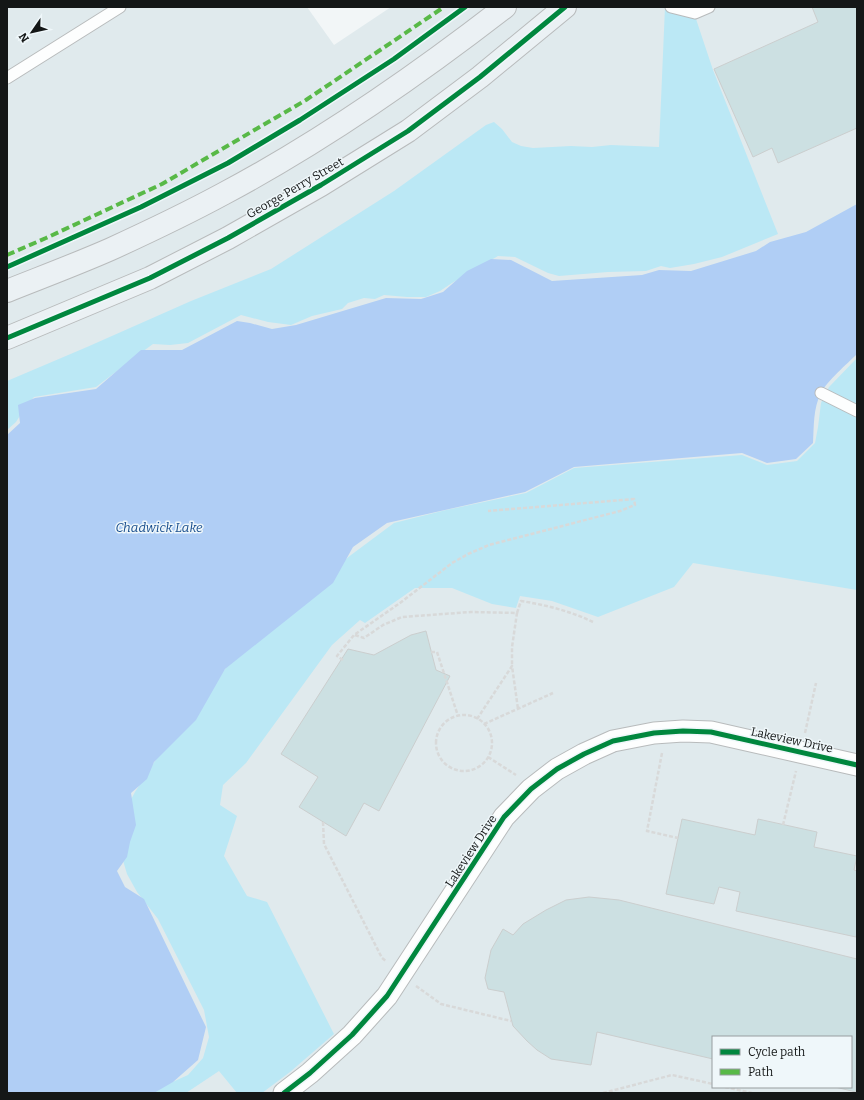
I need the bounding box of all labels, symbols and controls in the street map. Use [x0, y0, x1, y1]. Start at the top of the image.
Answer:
north arrow [12, 12, 52, 52]
text: N [16, 30, 32, 44]
street label: George Perry Street [244, 154, 347, 221]
water label: Chadwick Lake [115, 520, 203, 535]
street label: Lakeview Drive [750, 724, 834, 756]
street label: Lakeview Drive [442, 812, 500, 890]
legend [712, 1036, 852, 1088]
text: Cycle path [748, 1045, 806, 1059]
text: Path [748, 1065, 774, 1079]

